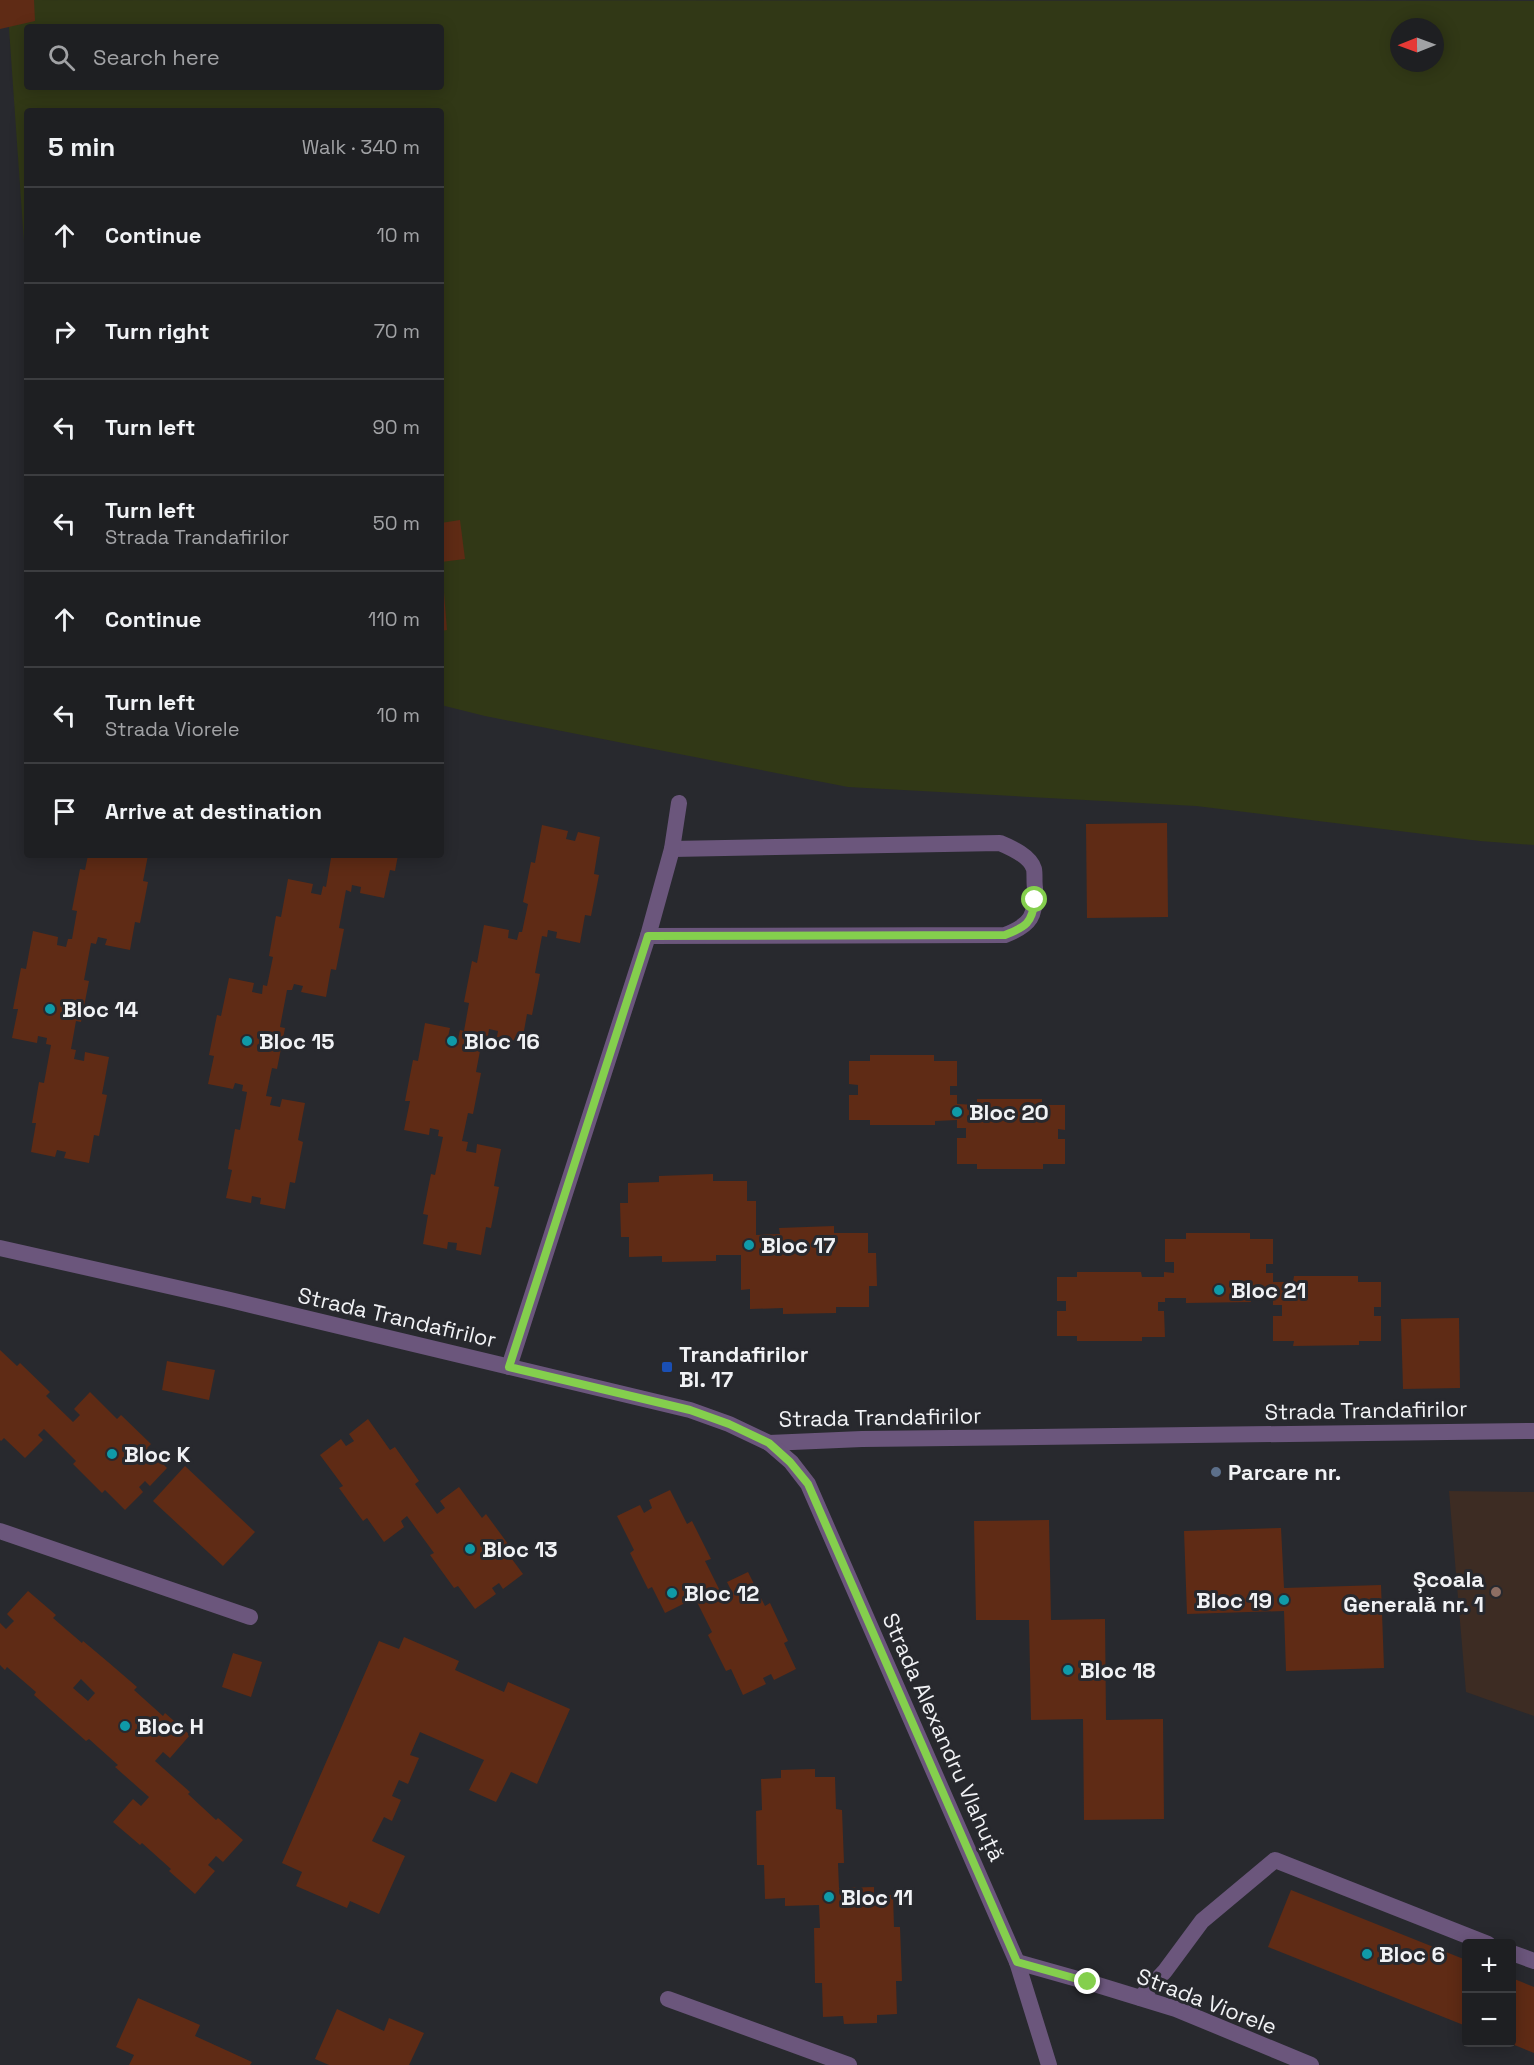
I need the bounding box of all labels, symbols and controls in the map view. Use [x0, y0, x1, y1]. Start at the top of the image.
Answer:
north arrow [1390, 18, 1444, 72]
search box [24, 24, 444, 90]
icon: search [45, 41, 78, 74]
text: Search here [93, 43, 220, 71]
text: 5 min [48, 130, 115, 164]
text: Walk · 340 m [302, 134, 420, 160]
icon: ahead [48, 219, 81, 252]
text: Continue [105, 221, 201, 249]
text: 10 m [376, 222, 420, 248]
icon: right [48, 315, 81, 348]
text: Turn right [105, 317, 210, 345]
text: 70 m [374, 318, 420, 344]
icon: left [48, 411, 81, 444]
text: Turn left [105, 413, 195, 441]
text: 90 m [373, 414, 420, 440]
text: Turn left [105, 496, 195, 524]
icon: left [48, 507, 81, 540]
text: 50 m [373, 510, 420, 536]
text: Strada Trandafirilor [105, 524, 289, 550]
icon: ahead [48, 603, 81, 636]
text: Continue [105, 605, 201, 633]
text: 110 m [368, 606, 420, 632]
text: Turn left [105, 688, 195, 716]
icon: left [48, 699, 81, 732]
text: 10 m [376, 702, 420, 728]
text: Strada Viorele [105, 716, 240, 742]
icon: arrive [48, 795, 81, 828]
text: Arrive at destination [105, 797, 322, 825]
route start [1021, 886, 1047, 912]
place label: Bloc 14 [62, 995, 138, 1023]
marker: Bloc 14 [43, 1002, 57, 1016]
place label: Bloc 15 [259, 1027, 335, 1055]
place label: Bloc 16 [464, 1027, 540, 1055]
marker: Bloc 15 [240, 1034, 254, 1048]
marker: Bloc 16 [445, 1034, 459, 1048]
place label: Bloc 20 [969, 1098, 1049, 1126]
marker: Bloc 20 [950, 1105, 964, 1119]
place label: Bloc 17 [761, 1231, 836, 1259]
marker: Bloc 17 [742, 1238, 756, 1252]
place label: Bloc 21 [1231, 1276, 1306, 1304]
street label: Strada Trandafirilor [295, 1281, 499, 1353]
marker: Bloc 21 [1212, 1283, 1226, 1297]
place label: Trandafirilor Bl. 17 [679, 1340, 809, 1393]
marker: Trandafirilor Bl. 17 [660, 1360, 674, 1374]
street label: Strada Trandafirilor [1264, 1394, 1468, 1426]
street label: Strada Trandafirilor [778, 1401, 982, 1433]
place label: Bloc K [124, 1440, 190, 1468]
marker: Bloc K [105, 1447, 119, 1461]
place label: Parcare nr. [1228, 1458, 1341, 1486]
marker: Parcare nr. [1209, 1465, 1223, 1479]
place label: Bloc 13 [482, 1535, 558, 1563]
marker: Bloc 13 [463, 1542, 477, 1556]
place label: Școala Generală nr. 1 [1343, 1565, 1484, 1618]
place label: Bloc 12 [684, 1579, 759, 1607]
marker: Școala Generală nr. 1 [1489, 1585, 1503, 1599]
marker: Bloc 12 [665, 1586, 679, 1600]
place label: Bloc 19 [1196, 1586, 1272, 1614]
marker: Bloc 19 [1277, 1593, 1291, 1607]
street label: Strada Alexandru Vlahuță [877, 1608, 1012, 1866]
place label: Bloc 18 [1080, 1656, 1156, 1684]
marker: Bloc 18 [1061, 1663, 1075, 1677]
place label: Bloc H [137, 1712, 204, 1740]
marker: Bloc H [118, 1719, 132, 1733]
place label: Bloc 11 [841, 1883, 913, 1911]
marker: Bloc 11 [822, 1890, 836, 1904]
map controls [1462, 1939, 1516, 2047]
button: + [1462, 1939, 1516, 1993]
place label: Bloc 6 [1379, 1940, 1445, 1968]
marker: Bloc 6 [1360, 1947, 1374, 1961]
street label: Strada Viorele [1133, 1961, 1281, 2041]
route end [1074, 1968, 1100, 1994]
button: − [1462, 1993, 1516, 2047]

